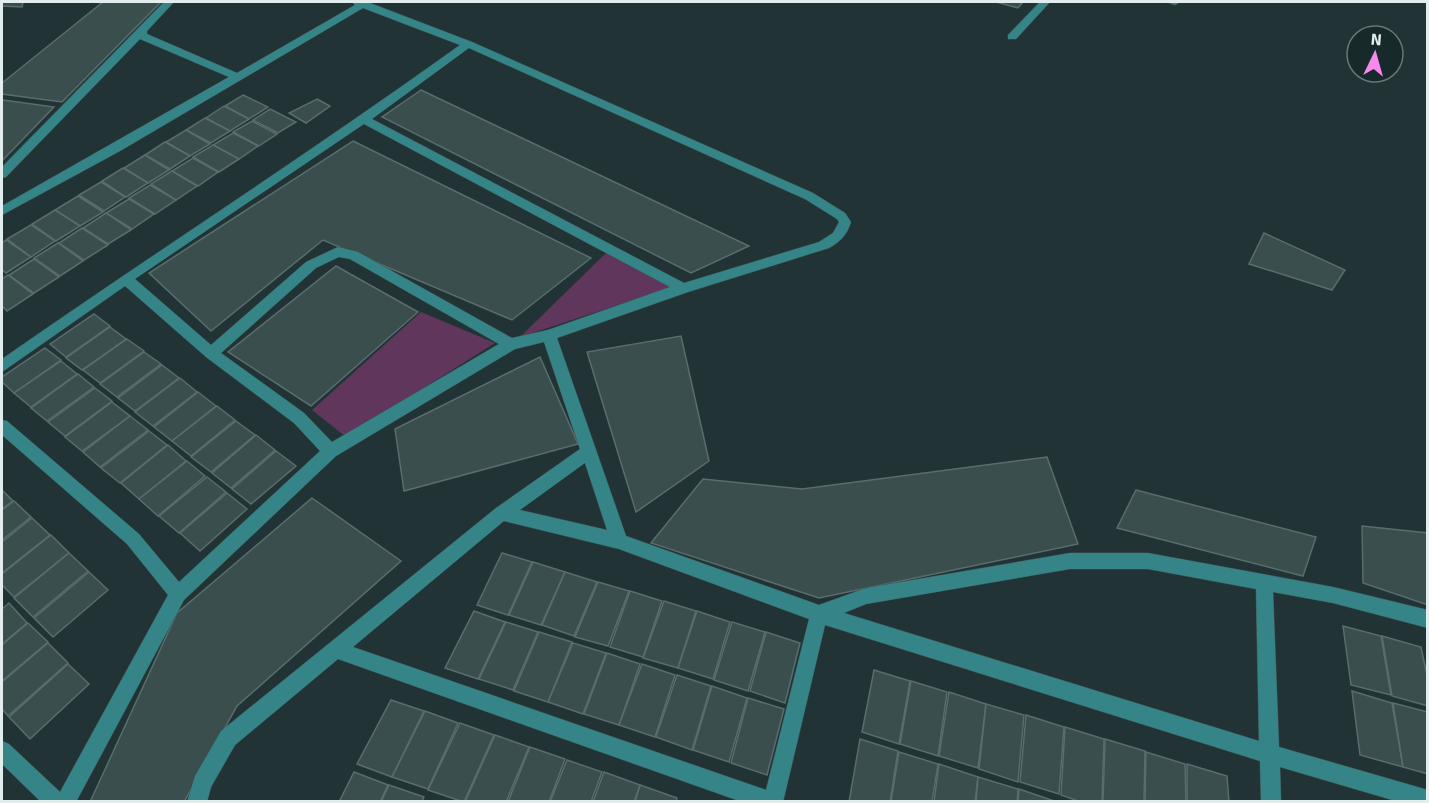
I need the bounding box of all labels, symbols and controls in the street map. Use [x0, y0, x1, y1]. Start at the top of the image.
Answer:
north arrow [1345, 24, 1405, 84]
text: N [1370, 30, 1383, 51]

